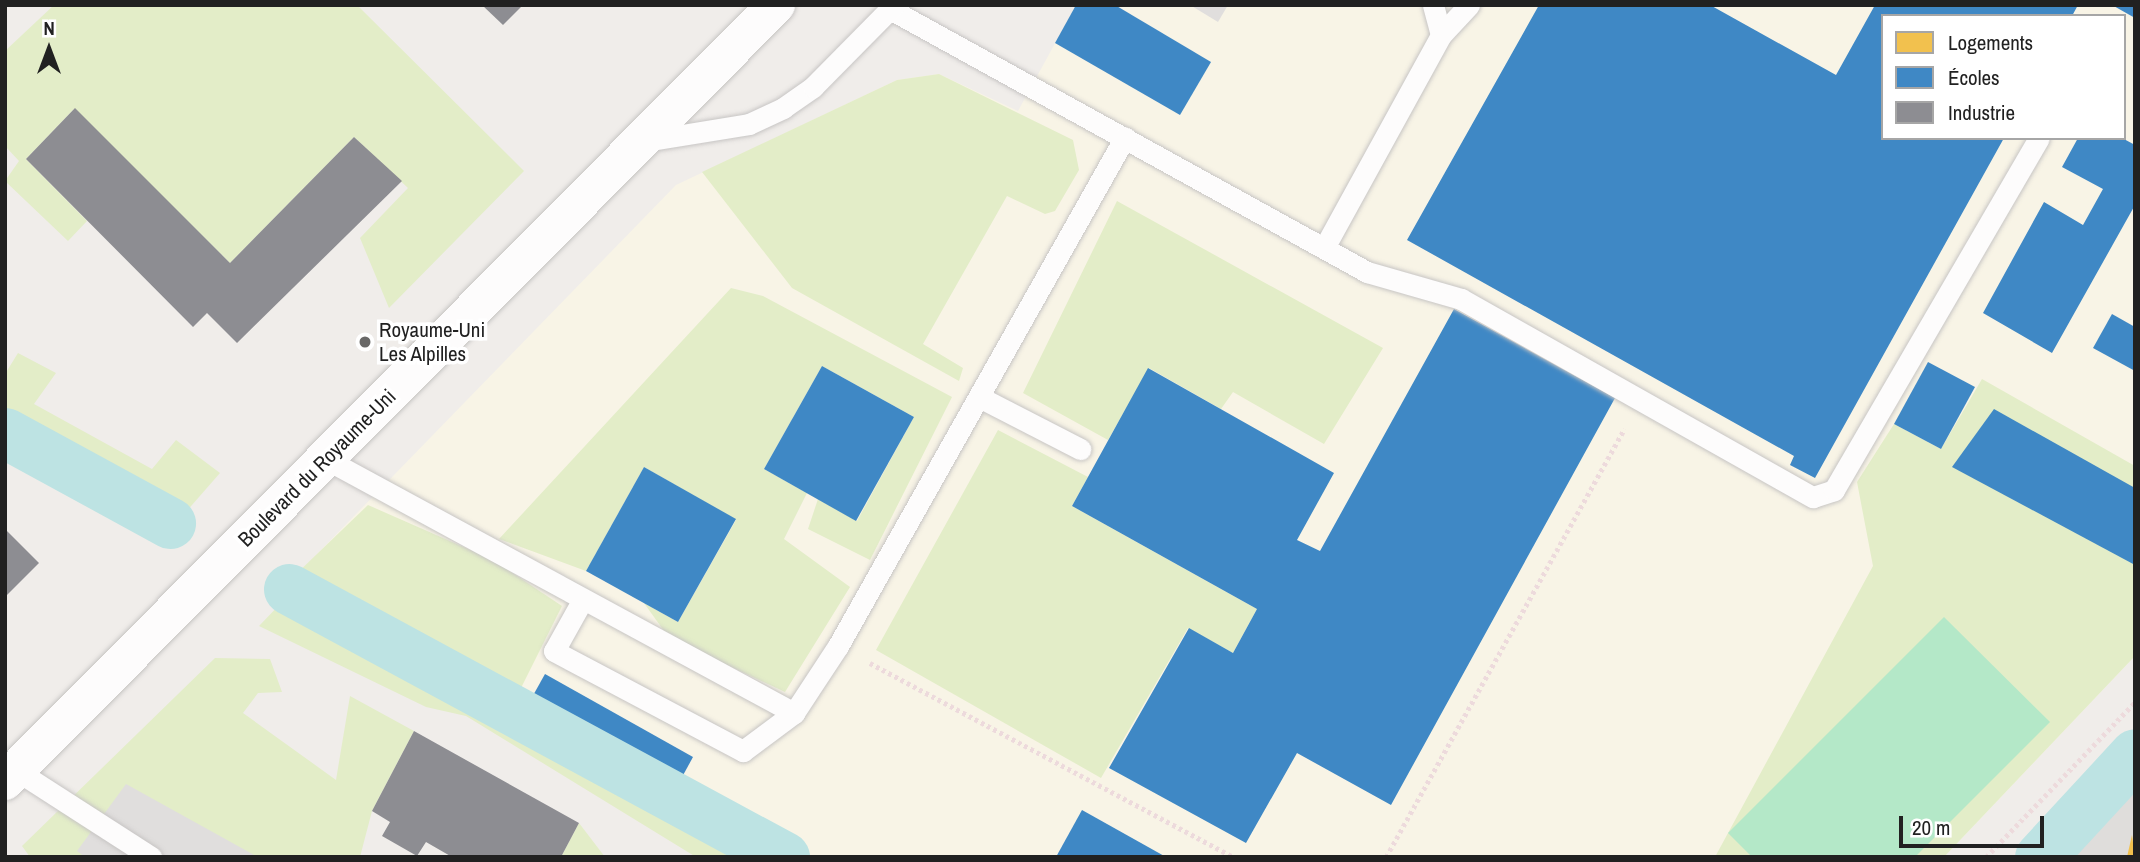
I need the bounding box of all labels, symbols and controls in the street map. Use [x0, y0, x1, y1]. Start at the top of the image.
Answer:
north arrow [14, 14, 84, 84]
legend [1881, 14, 2126, 140]
text: N [43, 15, 55, 41]
text: Logements [1948, 28, 2033, 57]
text: Écoles [1948, 63, 2000, 92]
text: Industrie [1948, 98, 2015, 127]
place label: Royaume-Uni Les Alpilles [379, 317, 485, 367]
marker: Royaume-Uni Les Alpilles [357, 334, 373, 350]
street label: Boulevard du Royaume-Uni [233, 384, 401, 552]
scale bar [1902, 802, 2047, 846]
text: 20 m [1912, 813, 1950, 842]

